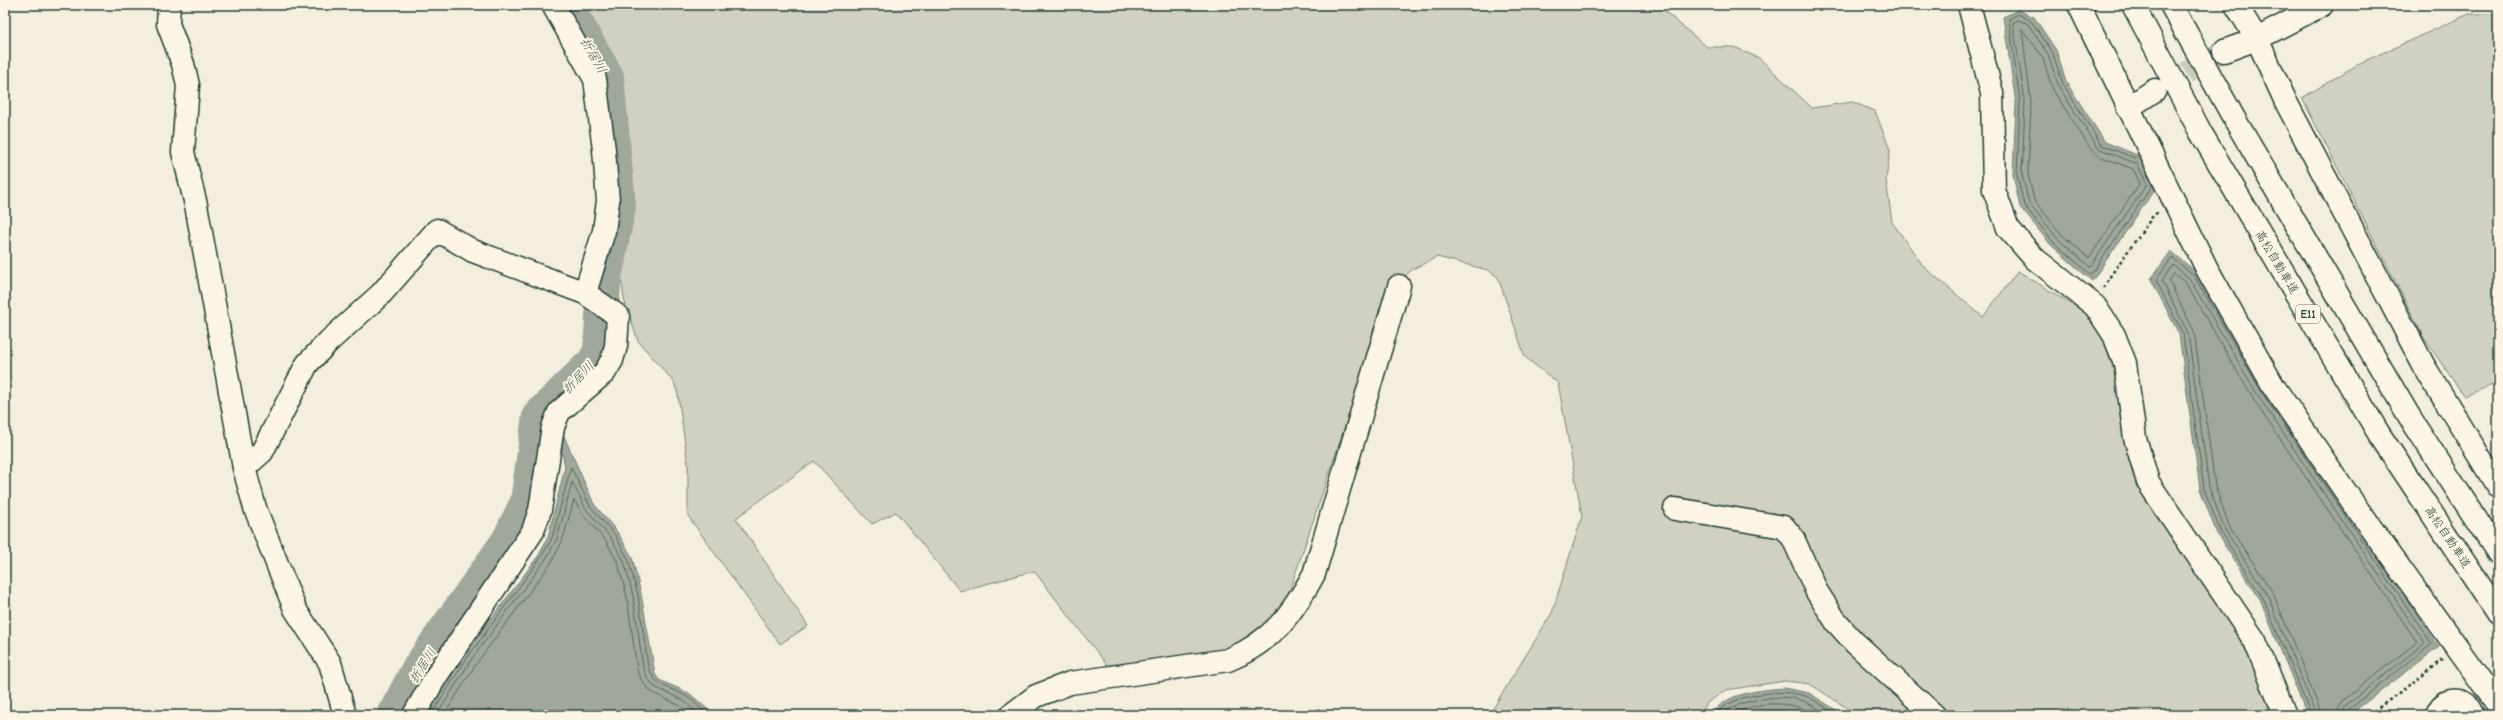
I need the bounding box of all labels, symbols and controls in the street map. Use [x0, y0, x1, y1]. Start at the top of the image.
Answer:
water label: 折居川 [577, 35, 610, 76]
street label: 高松自動車道 [2252, 228, 2302, 296]
road number: E11 [2296, 305, 2320, 323]
water label: 折居川 [559, 358, 597, 397]
street label: 高松自動車道 [2422, 503, 2474, 571]
water label: 折居川 [406, 645, 439, 686]

